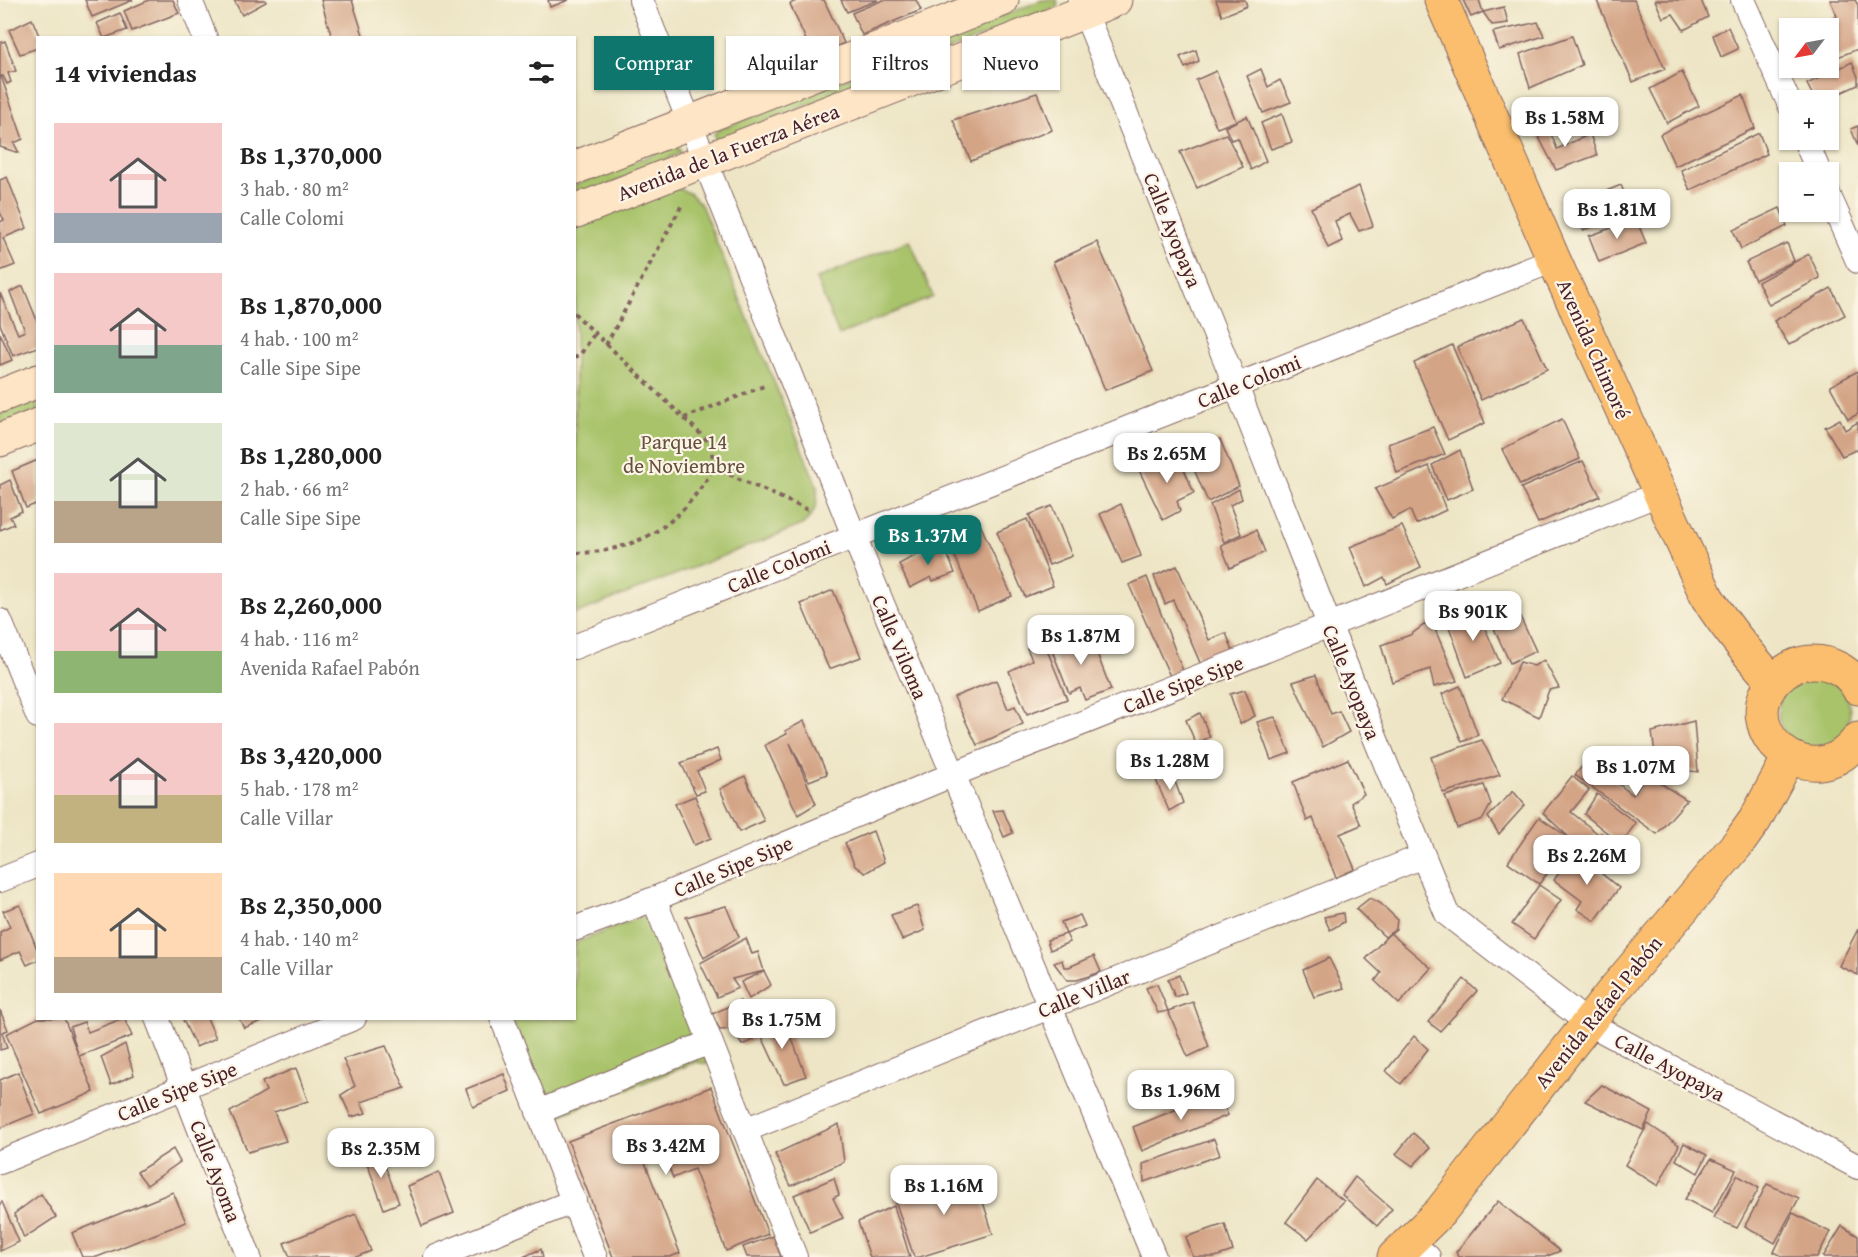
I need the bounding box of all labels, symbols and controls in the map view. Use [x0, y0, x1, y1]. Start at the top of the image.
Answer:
north arrow [1779, 18, 1839, 78]
map controls [1779, 18, 1839, 222]
chip: Comprar [594, 36, 714, 90]
chip: Alquilar [726, 36, 839, 90]
chip: Filtros [851, 36, 950, 90]
chip: Nuevo [962, 36, 1060, 90]
text: 14 viviendas [54, 53, 197, 92]
icon: filters [525, 56, 558, 89]
button: + [1779, 90, 1839, 150]
street label: Avenida de la Fuerza Aérea [612, 95, 844, 209]
pin: Bs 1.58M [1503, 97, 1627, 148]
text: Bs 1.58M [1525, 102, 1605, 131]
text: Bs 1,370,000 [240, 135, 382, 174]
icon: home [102, 147, 174, 219]
button: − [1779, 162, 1839, 222]
street label: Calle Ayopaya [1136, 168, 1210, 292]
text: 3 hab. · 80 m² [240, 174, 349, 203]
pin: Bs 1.81M [1555, 189, 1679, 240]
text: Bs 1.81M [1577, 194, 1657, 223]
text: Calle Colomi [240, 203, 344, 232]
street label: Avenida Chimoré [1549, 274, 1639, 424]
text: Bs 1,870,000 [240, 285, 382, 324]
icon: home [102, 297, 174, 369]
text: 4 hab. · 100 m² [240, 324, 358, 353]
street label: Calle Colomi [1192, 346, 1306, 416]
text: Calle Sipe Sipe [240, 353, 361, 382]
park label: Parque 14 de Noviembre [623, 426, 745, 481]
pin: Bs 2.65M [1105, 433, 1229, 484]
text: Bs 1,280,000 [240, 435, 382, 474]
text: Bs 2.65M [1127, 438, 1207, 467]
icon: home [102, 447, 174, 519]
text: 2 hab. · 66 m² [240, 474, 349, 503]
text: Calle Sipe Sipe [240, 503, 361, 532]
pin: Bs 1.37M [866, 515, 990, 566]
text: Bs 1.37M [888, 520, 968, 549]
street label: Calle Colomi [722, 531, 836, 601]
text: Bs 2,260,000 [240, 585, 382, 624]
street label: Calle Viloma [864, 590, 936, 704]
pin: Bs 901K [1418, 591, 1528, 642]
text: Bs 901K [1438, 596, 1508, 625]
icon: home [102, 597, 174, 669]
pin: Bs 1.87M [1019, 615, 1143, 666]
text: Bs 1.87M [1041, 620, 1121, 649]
street label: Calle Ayopaya [1315, 620, 1389, 744]
text: 4 hab. · 116 m² [240, 624, 358, 653]
street label: Calle Sipe Sipe [1118, 647, 1248, 721]
text: Avenida Rafael Pabón [240, 653, 420, 682]
text: Bs 3,420,000 [240, 735, 382, 774]
pin: Bs 1.28M [1108, 740, 1232, 791]
text: Bs 1.28M [1130, 745, 1210, 774]
pin: Bs 1.07M [1574, 746, 1698, 797]
icon: home [102, 747, 174, 819]
text: Bs 1.07M [1596, 751, 1676, 780]
text: 5 hab. · 178 m² [240, 774, 358, 803]
text: Calle Villar [240, 803, 333, 832]
street label: Calle Sipe Sipe [669, 827, 798, 905]
pin: Bs 2.26M [1525, 835, 1649, 886]
text: Bs 2.26M [1547, 840, 1627, 869]
text: Bs 2,350,000 [240, 885, 382, 924]
icon: home [102, 897, 174, 969]
text: 4 hab. · 140 m² [240, 924, 358, 953]
street label: Avenida Rafael Pabón [1527, 929, 1670, 1095]
text: Calle Villar [240, 953, 333, 982]
street label: Calle Villar [1033, 960, 1135, 1026]
pin: Bs 1.75M [720, 999, 844, 1050]
text: Bs 1.75M [742, 1004, 822, 1033]
street label: Calle Ayopaya [1609, 1025, 1731, 1109]
street label: Calle Sipe Sipe [112, 1053, 242, 1129]
pin: Bs 1.96M [1119, 1070, 1243, 1121]
text: Bs 1.96M [1141, 1075, 1221, 1104]
street label: Calle Ayoma [182, 1115, 250, 1227]
pin: Bs 3.42M [604, 1125, 728, 1176]
pin: Bs 2.35M [319, 1128, 443, 1179]
text: Bs 3.42M [626, 1130, 706, 1159]
text: Bs 2.35M [341, 1133, 421, 1162]
pin: Bs 1.16M [882, 1165, 1006, 1216]
text: Bs 1.16M [904, 1170, 984, 1199]

